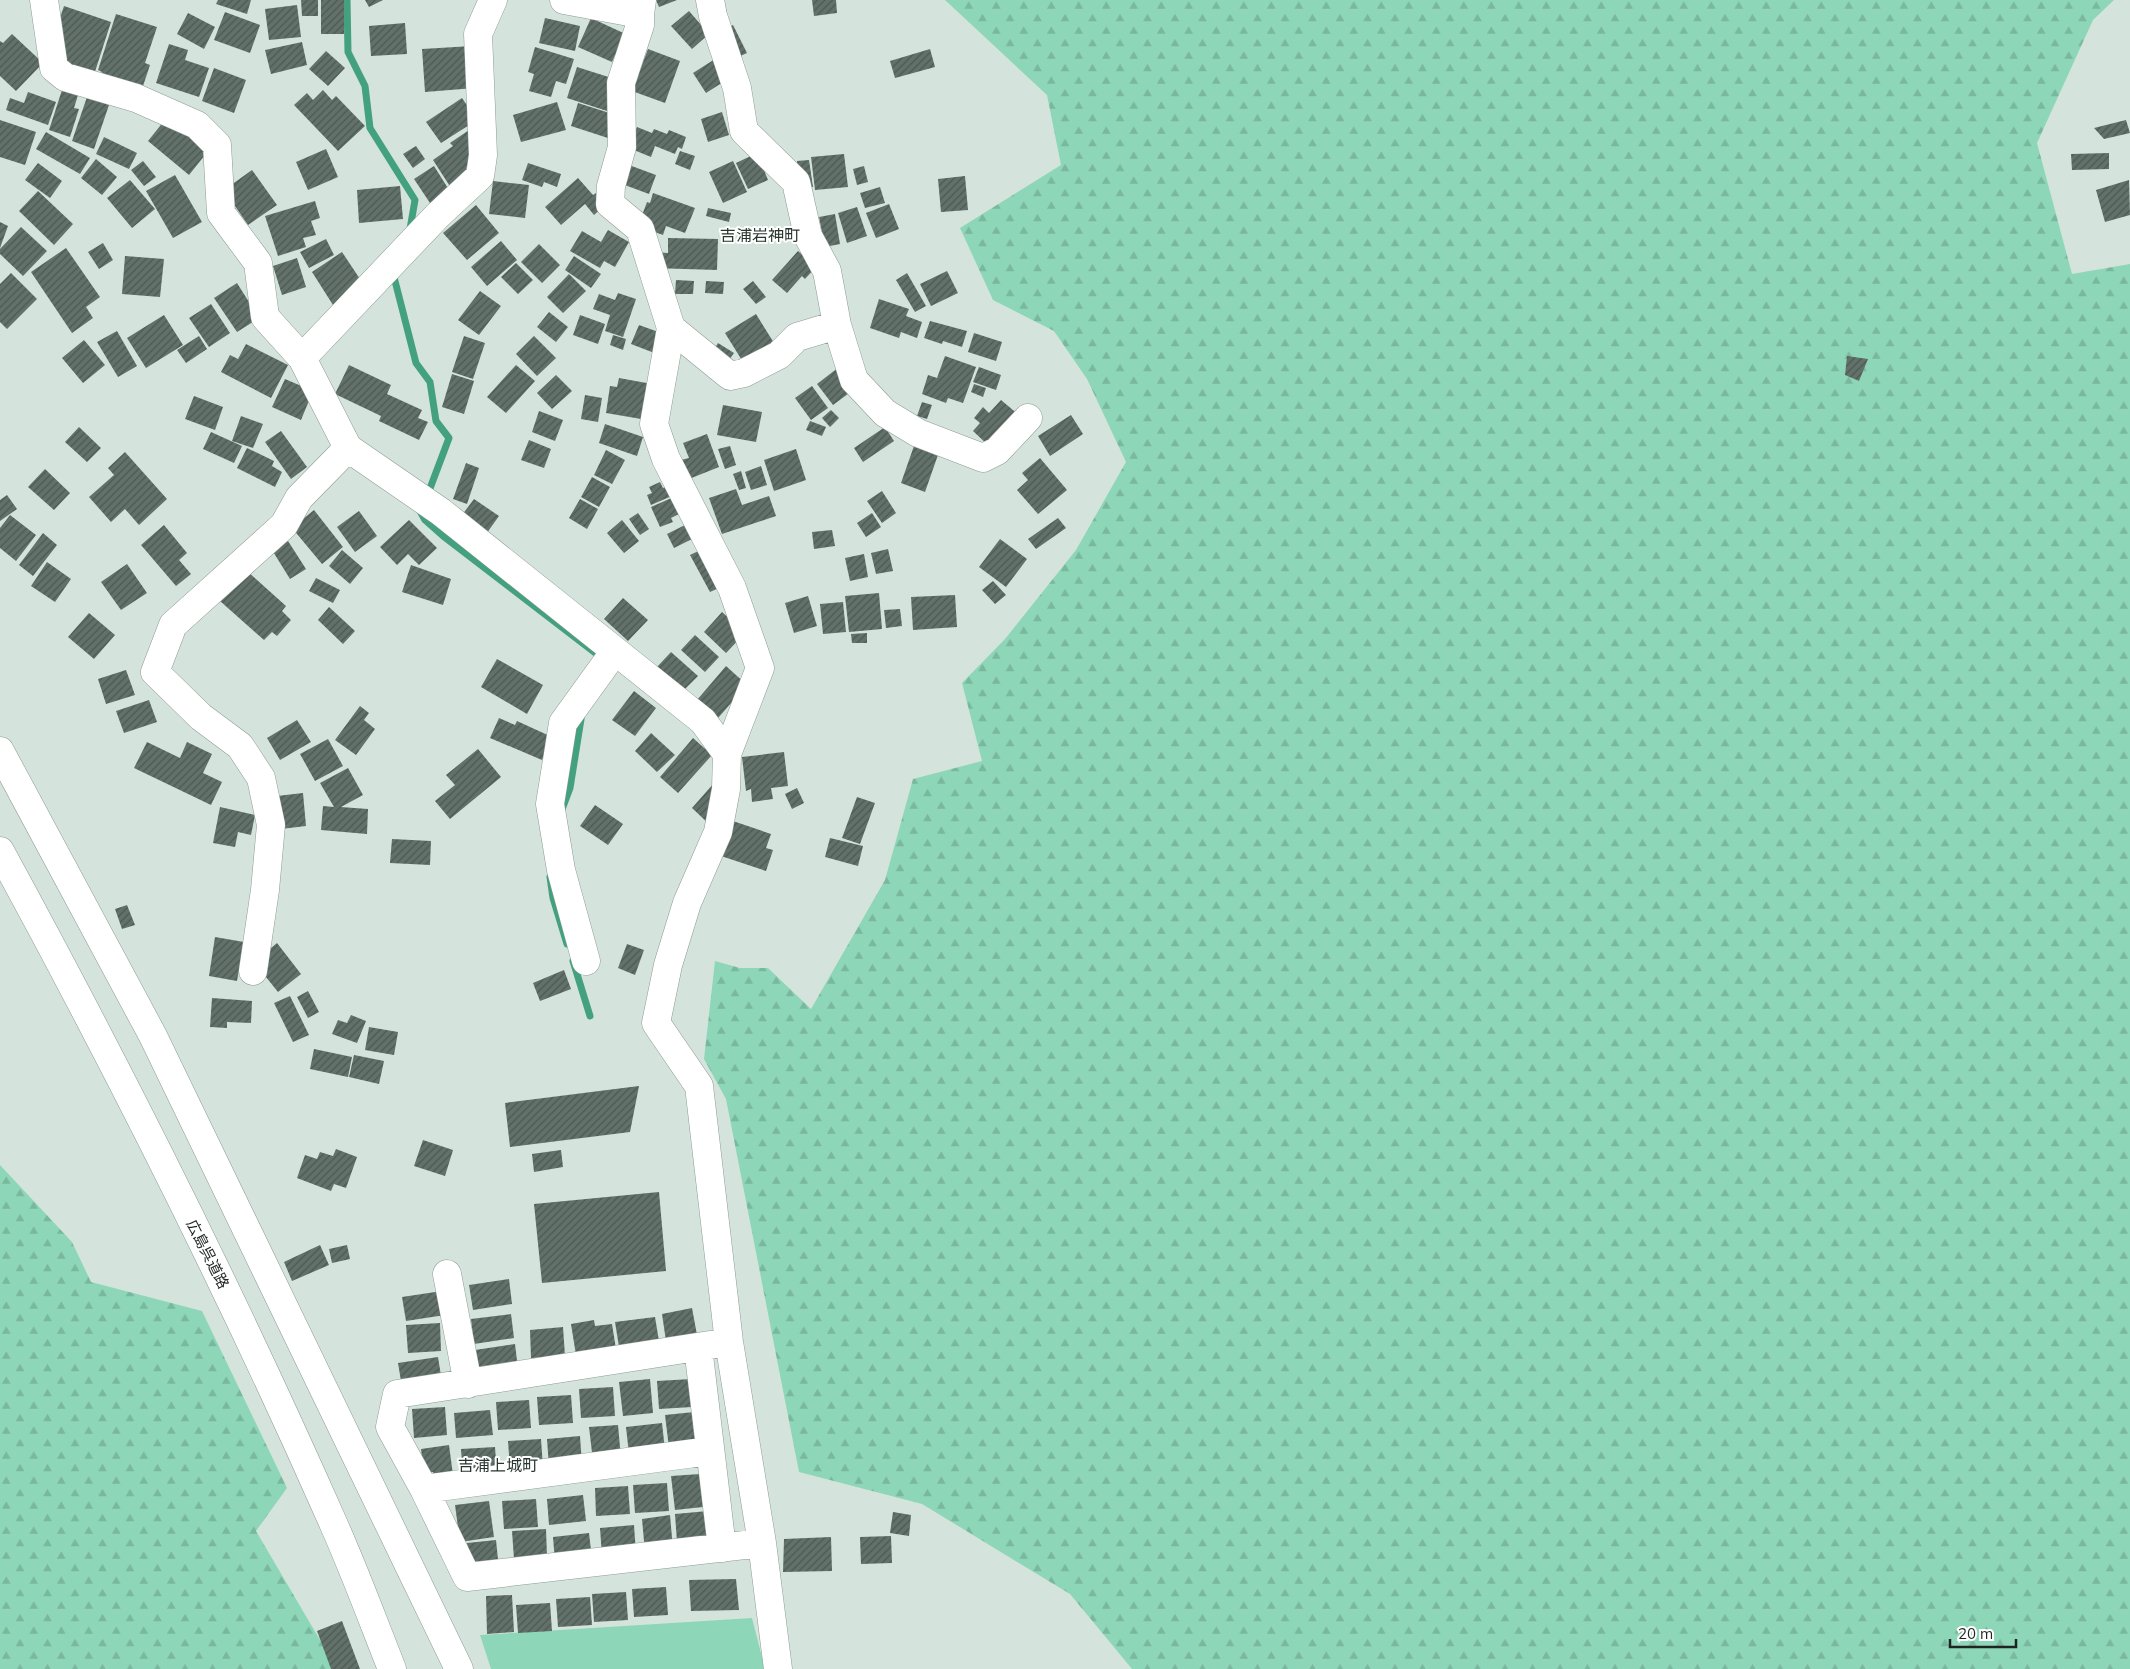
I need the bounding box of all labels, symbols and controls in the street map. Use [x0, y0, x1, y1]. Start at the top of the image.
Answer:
district label: 吉浦岩神町 [720, 225, 800, 245]
street label: 広島呉道路 [183, 1216, 233, 1292]
district label: 吉浦上城町 [458, 1455, 538, 1475]
scale bar [1950, 1616, 2016, 1648]
text: 20 m [1958, 1624, 1993, 1643]

